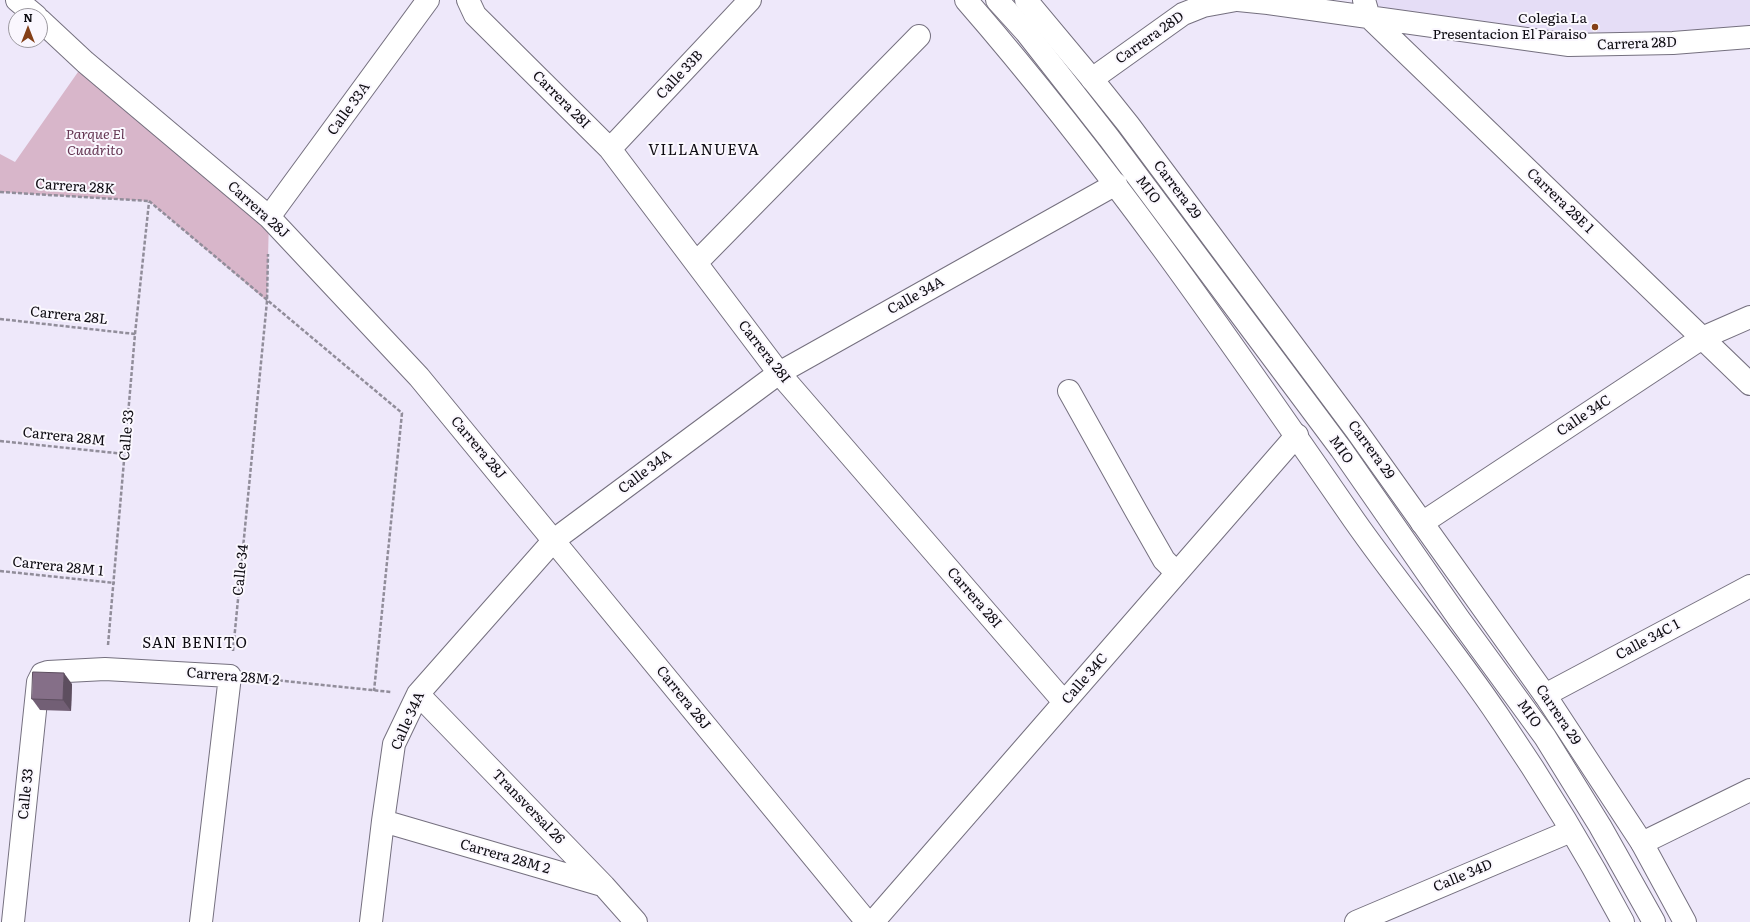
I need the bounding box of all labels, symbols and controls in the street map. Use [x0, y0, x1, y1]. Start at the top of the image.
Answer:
north arrow [8, 8, 48, 48]
street label: Carrera 28D [1113, 8, 1187, 68]
text: N [23, 9, 33, 25]
place label: Colegia La Presentacion El Paraiso [1432, 11, 1587, 44]
marker: Colegia La Presentacion El Paraiso [1590, 22, 1600, 32]
street label: Carrera 28D [1597, 34, 1677, 54]
street label: Calle 33B [653, 47, 707, 103]
street label: Carrera 28I [529, 68, 593, 132]
street label: Calle 33A [324, 79, 374, 139]
park label: Parque El Cuadrito [65, 127, 125, 160]
district label: VILLANUEVA [648, 142, 760, 160]
street label: Carrera 29 [1150, 158, 1204, 222]
street label: Carrera 28E 1 [1523, 165, 1597, 237]
street label: MIO [1132, 173, 1164, 207]
street label: Carrera 28K [35, 176, 115, 198]
street label: Carrera 28J [224, 178, 292, 242]
street label: Calle 34A [885, 274, 947, 318]
street label: Carrera 28L [29, 304, 109, 328]
street label: Carrera 28I [734, 317, 794, 387]
street label: Calle 34C [1554, 392, 1614, 440]
street label: Calle 33 [116, 409, 138, 461]
street label: Carrera 28J [447, 413, 509, 483]
street label: Carrera 29 [1344, 417, 1398, 483]
street label: Carrera 28M [22, 424, 106, 450]
street label: MIO [1325, 433, 1357, 467]
street label: Calle 34A [615, 447, 675, 497]
street label: Calle 34 [230, 543, 252, 597]
street label: Carrera 28M 1 [12, 554, 104, 580]
street label: Carrera 28I [943, 564, 1005, 632]
street label: Calle 34C 1 [1613, 616, 1683, 664]
district label: SAN BENITO [142, 635, 248, 653]
street label: Calle 34C [1058, 650, 1112, 708]
street label: Carrera 28J [652, 663, 714, 733]
street label: Carrera 28M 2 [186, 665, 280, 689]
street label: Carrera 29 [1532, 682, 1584, 748]
street label: Calle 34A [388, 689, 428, 753]
street label: MIO [1513, 697, 1545, 731]
street label: Transversal 26 [488, 766, 568, 848]
street label: Calle 33 [15, 768, 37, 820]
street label: Carrera 28M 2 [458, 836, 552, 878]
street label: Calle 34D [1431, 856, 1495, 896]

